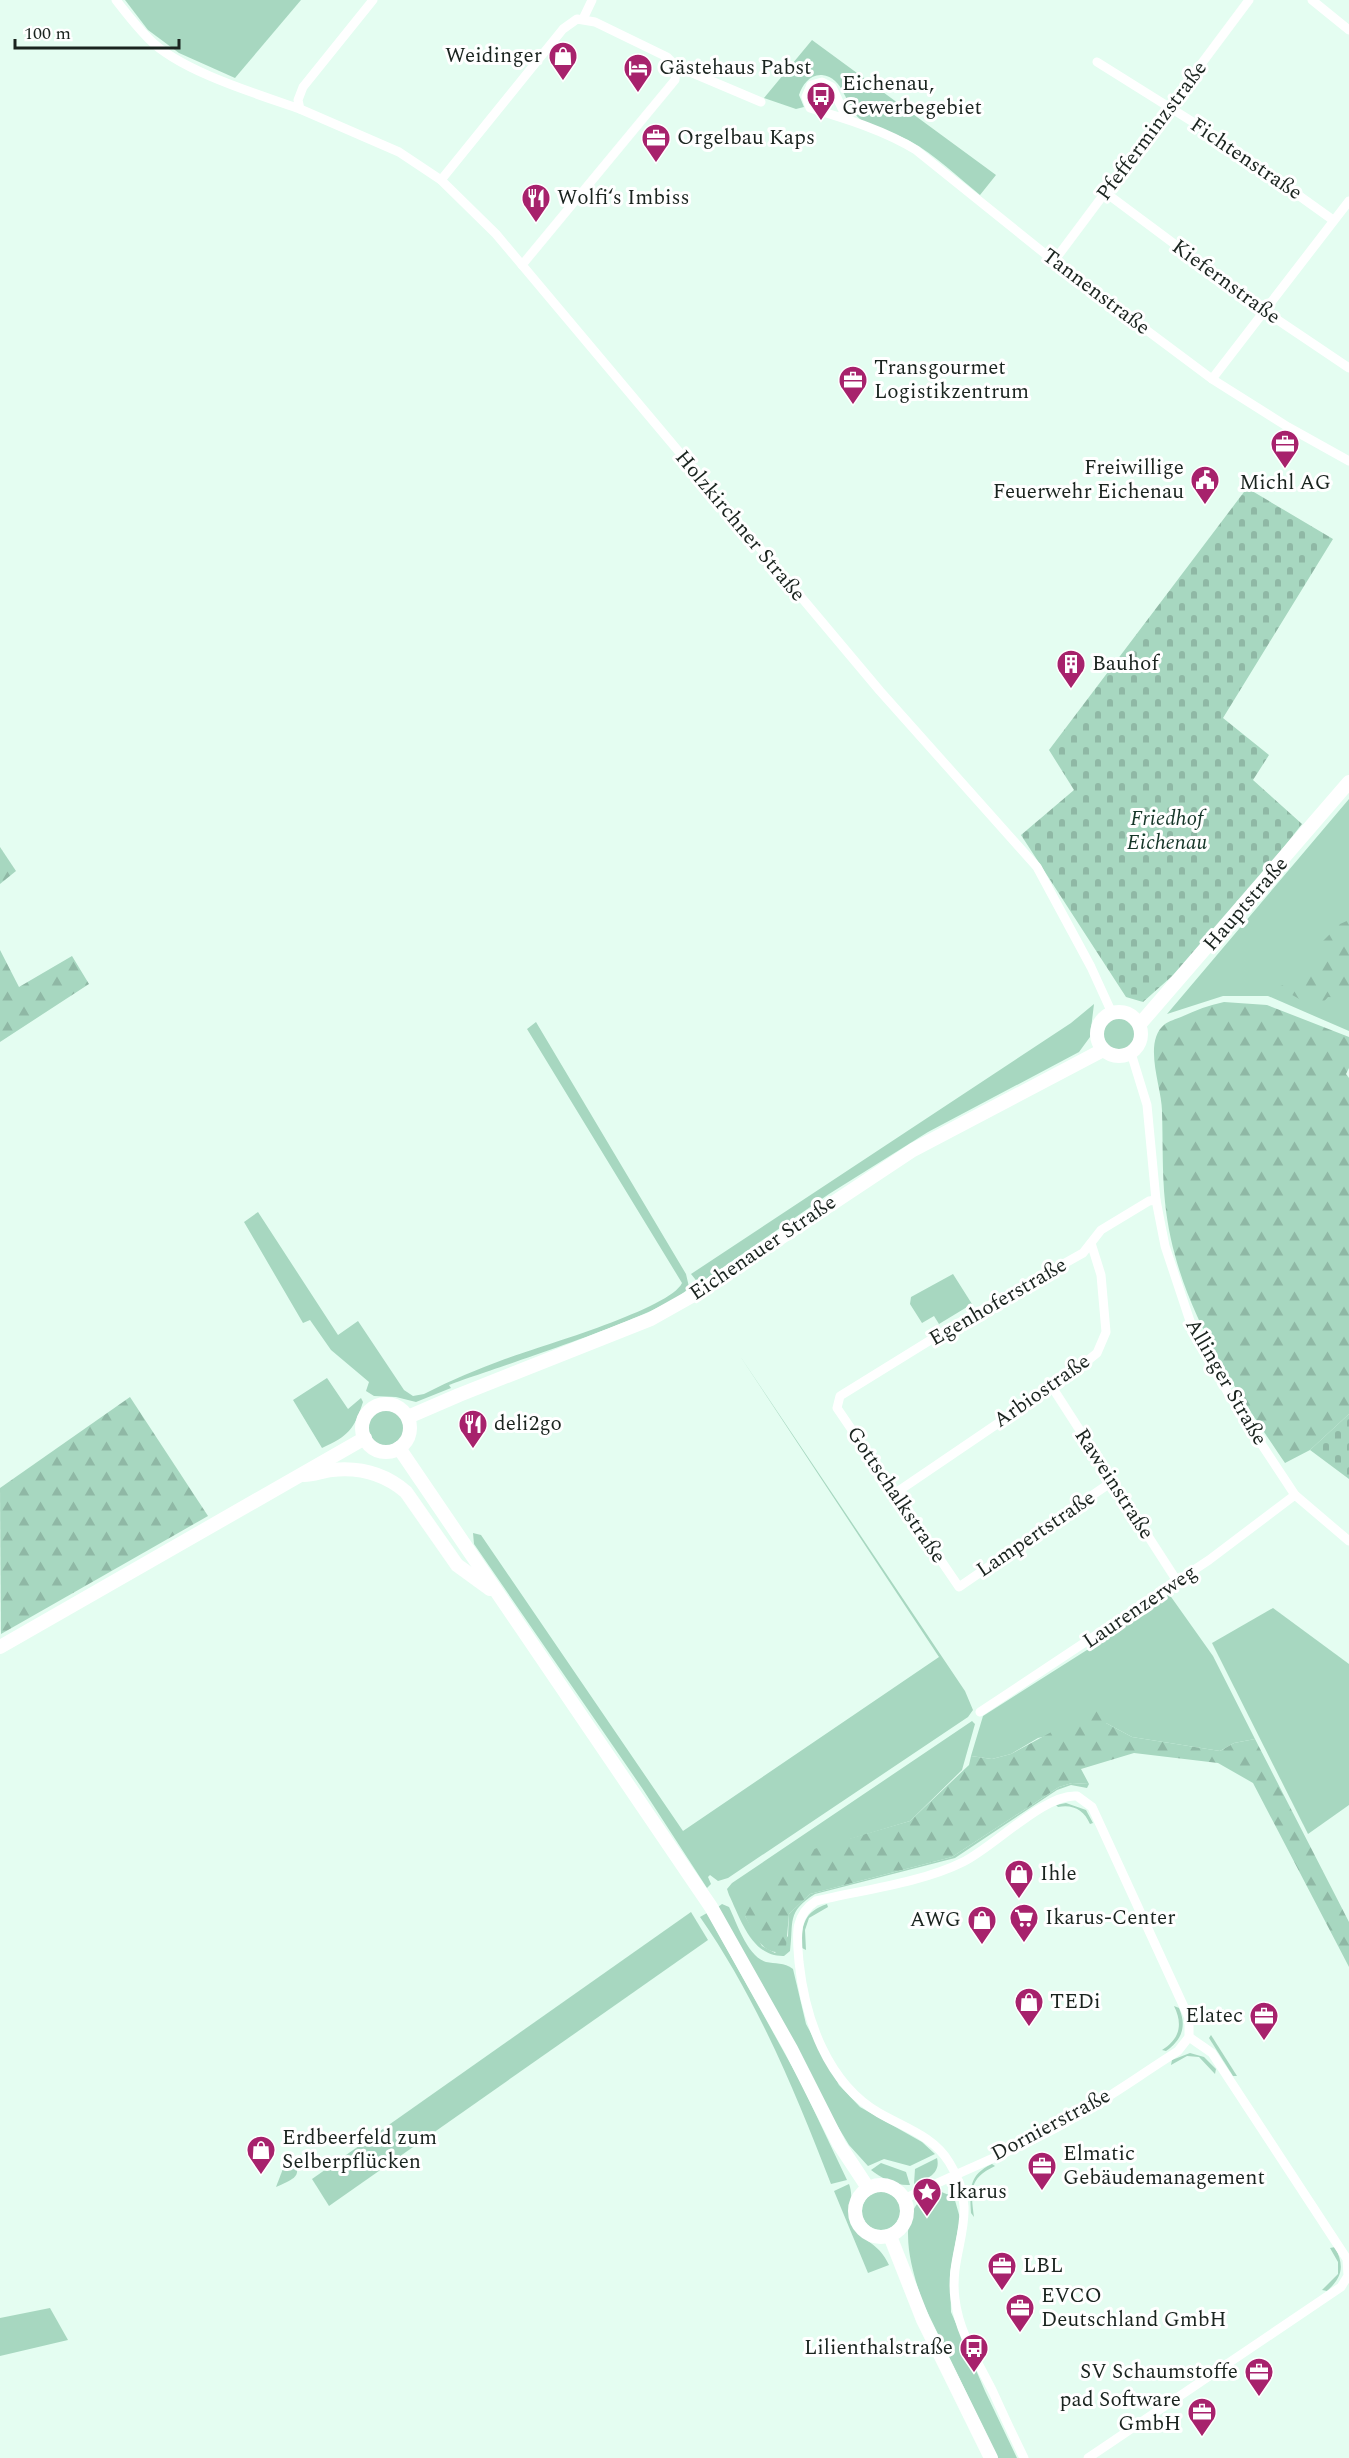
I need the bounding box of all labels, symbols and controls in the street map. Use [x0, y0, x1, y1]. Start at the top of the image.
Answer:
scale bar [15, 12, 178, 50]
text: 100 m [24, 20, 71, 47]
place label: Weidinger [445, 40, 542, 72]
shop icon: Weidinger [547, 40, 579, 82]
hotel icon: Gästehaus Pabst [622, 52, 654, 94]
place label: Gästehaus Pabst [659, 52, 812, 84]
street label: Pfefferminzstraße [1089, 54, 1215, 208]
place label: Eichenau, Gewerbegebiet [842, 68, 982, 124]
bus stop icon: Eichenau, Gewerbegebiet [805, 80, 837, 122]
street label: Fichtenstraße [1183, 110, 1309, 208]
office icon: Orgelbau Kaps [640, 122, 672, 164]
place label: Orgelbau Kaps [677, 122, 815, 154]
restaurant icon: Wolfi‘s Imbiss [520, 182, 552, 224]
place label: Wolfi‘s Imbiss [557, 182, 690, 214]
street label: Kiefernstraße [1165, 232, 1287, 332]
street label: Tannenstraße [1035, 241, 1157, 343]
place label: Transgourmet Logistikzentrum [874, 352, 1029, 408]
office icon: Transgourmet Logistikzentrum [837, 364, 869, 406]
office icon: Michl AG [1269, 428, 1301, 470]
street label: Holzkirchner Straße [667, 443, 813, 609]
place label: Freiwillige Feuerwehr Eichenau [993, 452, 1184, 508]
public building icon: Freiwillige Feuerwehr Eichenau [1189, 464, 1221, 506]
place label: Michl AG [1239, 467, 1331, 499]
building icon: Bauhof [1055, 648, 1087, 690]
place label: Bauhof [1092, 648, 1160, 680]
park label: Friedhof Eichenau [1127, 803, 1207, 859]
street label: Hauptstraße [1196, 850, 1296, 958]
street label: Eichenauer Straße [683, 1187, 843, 1309]
street label: Egenhoferstraße [923, 1249, 1073, 1355]
street label: Allinger Straße [1177, 1312, 1275, 1452]
street label: Arbiostraße [987, 1346, 1097, 1436]
restaurant icon: deli2go [457, 1408, 489, 1450]
place label: deli2go [494, 1408, 562, 1440]
street label: Gottschalkstraße [838, 1420, 954, 1570]
street label: Raweinstraße [1066, 1422, 1162, 1546]
street label: Lampertstraße [970, 1482, 1102, 1586]
street label: Laurenzerweg [1076, 1557, 1204, 1657]
shop icon: Ihle [1003, 1858, 1035, 1900]
place label: Ihle [1040, 1858, 1077, 1890]
supermarket icon: Ikarus-Center [1008, 1902, 1040, 1944]
place label: Ikarus-Center [1045, 1902, 1176, 1934]
place label: AWG [910, 1904, 961, 1936]
shop icon: AWG [966, 1904, 998, 1946]
shop icon: TEDi [1013, 1986, 1045, 2028]
place label: TEDi [1050, 1986, 1101, 2018]
place label: Elatec [1185, 2000, 1243, 2032]
office icon: Elatec [1248, 2000, 1280, 2042]
street label: Dornierstraße [986, 2080, 1116, 2170]
place label: Erdbeerfeld zum Selberpflücken [282, 2122, 437, 2178]
shop icon: Erdbeerfeld zum Selberpflücken [245, 2134, 277, 2176]
place label: Elmatic Gebäudemanagement [1063, 2138, 1265, 2194]
office icon: Elmatic Gebäudemanagement [1026, 2150, 1058, 2192]
place icon: Ikarus [911, 2176, 943, 2218]
place label: Ikarus [948, 2176, 1007, 2208]
office icon: LBL [986, 2250, 1018, 2292]
place label: LBL [1023, 2250, 1063, 2282]
place label: EVCO Deutschland GmbH [1041, 2280, 1226, 2336]
office icon: EVCO Deutschland GmbH [1004, 2292, 1036, 2334]
place label: Lilienthalstraße [804, 2332, 953, 2364]
bus stop icon: Lilienthalstraße [958, 2332, 990, 2374]
place label: SV Schaumstoffe [1080, 2356, 1238, 2388]
office icon: SV Schaumstoffe [1243, 2356, 1275, 2398]
place label: pad Software GmbH [1060, 2384, 1181, 2440]
office icon: pad Software GmbH [1186, 2396, 1218, 2438]

